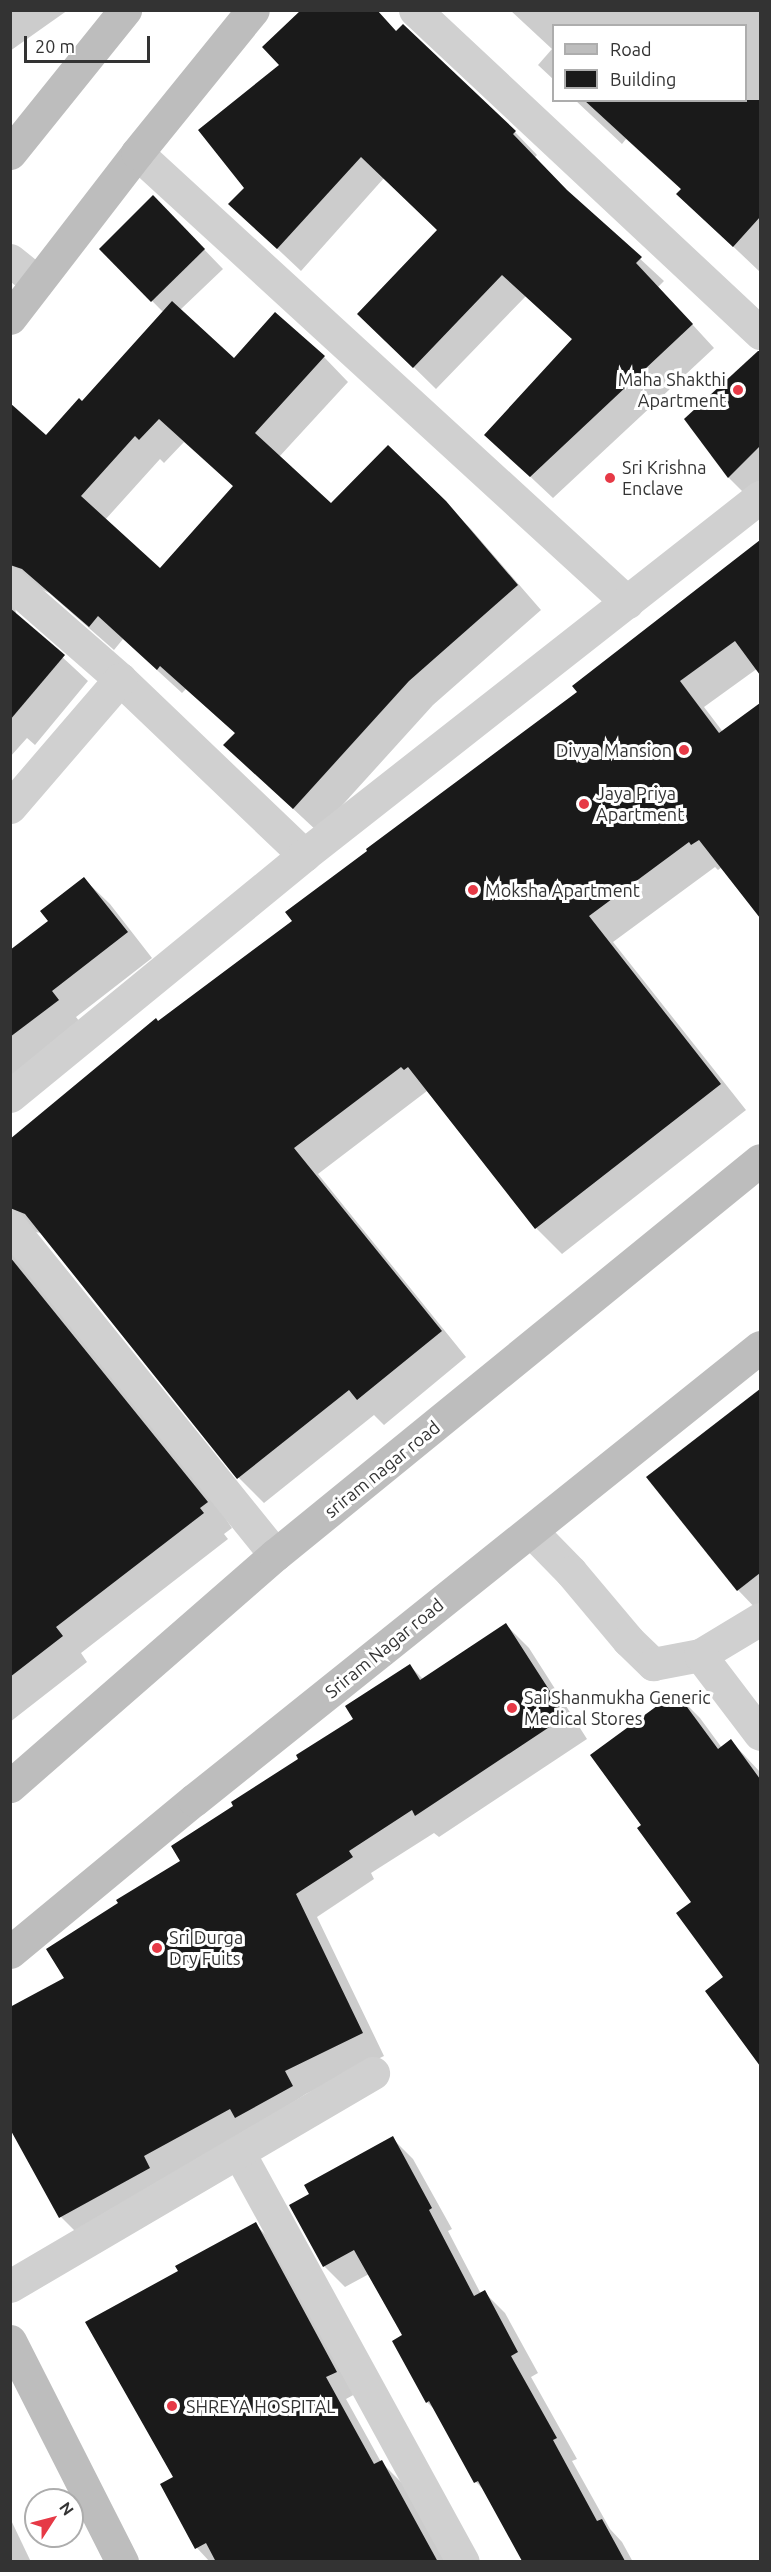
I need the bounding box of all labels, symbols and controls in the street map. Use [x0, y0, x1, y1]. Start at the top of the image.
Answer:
scale bar [27, 24, 153, 62]
legend [552, 24, 747, 102]
text: 20 m [35, 36, 75, 56]
text: Road [610, 39, 652, 59]
text: Building [610, 69, 676, 89]
place label: Maha Shakthi Apartment [618, 369, 726, 412]
marker: Maha Shakthi Apartment [731, 383, 745, 397]
place label: Sri Krishna Enclave [622, 457, 707, 500]
marker: Sri Krishna Enclave [603, 471, 617, 485]
place label: Divya Mansion [556, 739, 672, 761]
marker: Divya Mansion [677, 743, 691, 757]
place label: Jaya Priya Apartment [596, 783, 684, 826]
marker: Jaya Priya Apartment [577, 797, 591, 811]
place label: Moksha Apartment [485, 879, 640, 901]
marker: Moksha Apartment [466, 883, 480, 897]
street label: sriram nagar road [320, 1416, 444, 1522]
street label: Sriram Nagar road [320, 1594, 448, 1702]
place label: Sai Shanmukha Generic Medical Stores [524, 1687, 711, 1730]
marker: Sai Shanmukha Generic Medical Stores [505, 1701, 519, 1715]
place label: Sri Durga Dry Fuits [169, 1927, 243, 1970]
marker: Sri Durga Dry Fuits [150, 1941, 164, 1955]
place label: SHREYA HOSPITAL [186, 2395, 335, 2417]
marker: SHREYA HOSPITAL [163, 2397, 181, 2415]
north arrow [24, 2488, 84, 2548]
text: N [56, 2498, 78, 2519]

